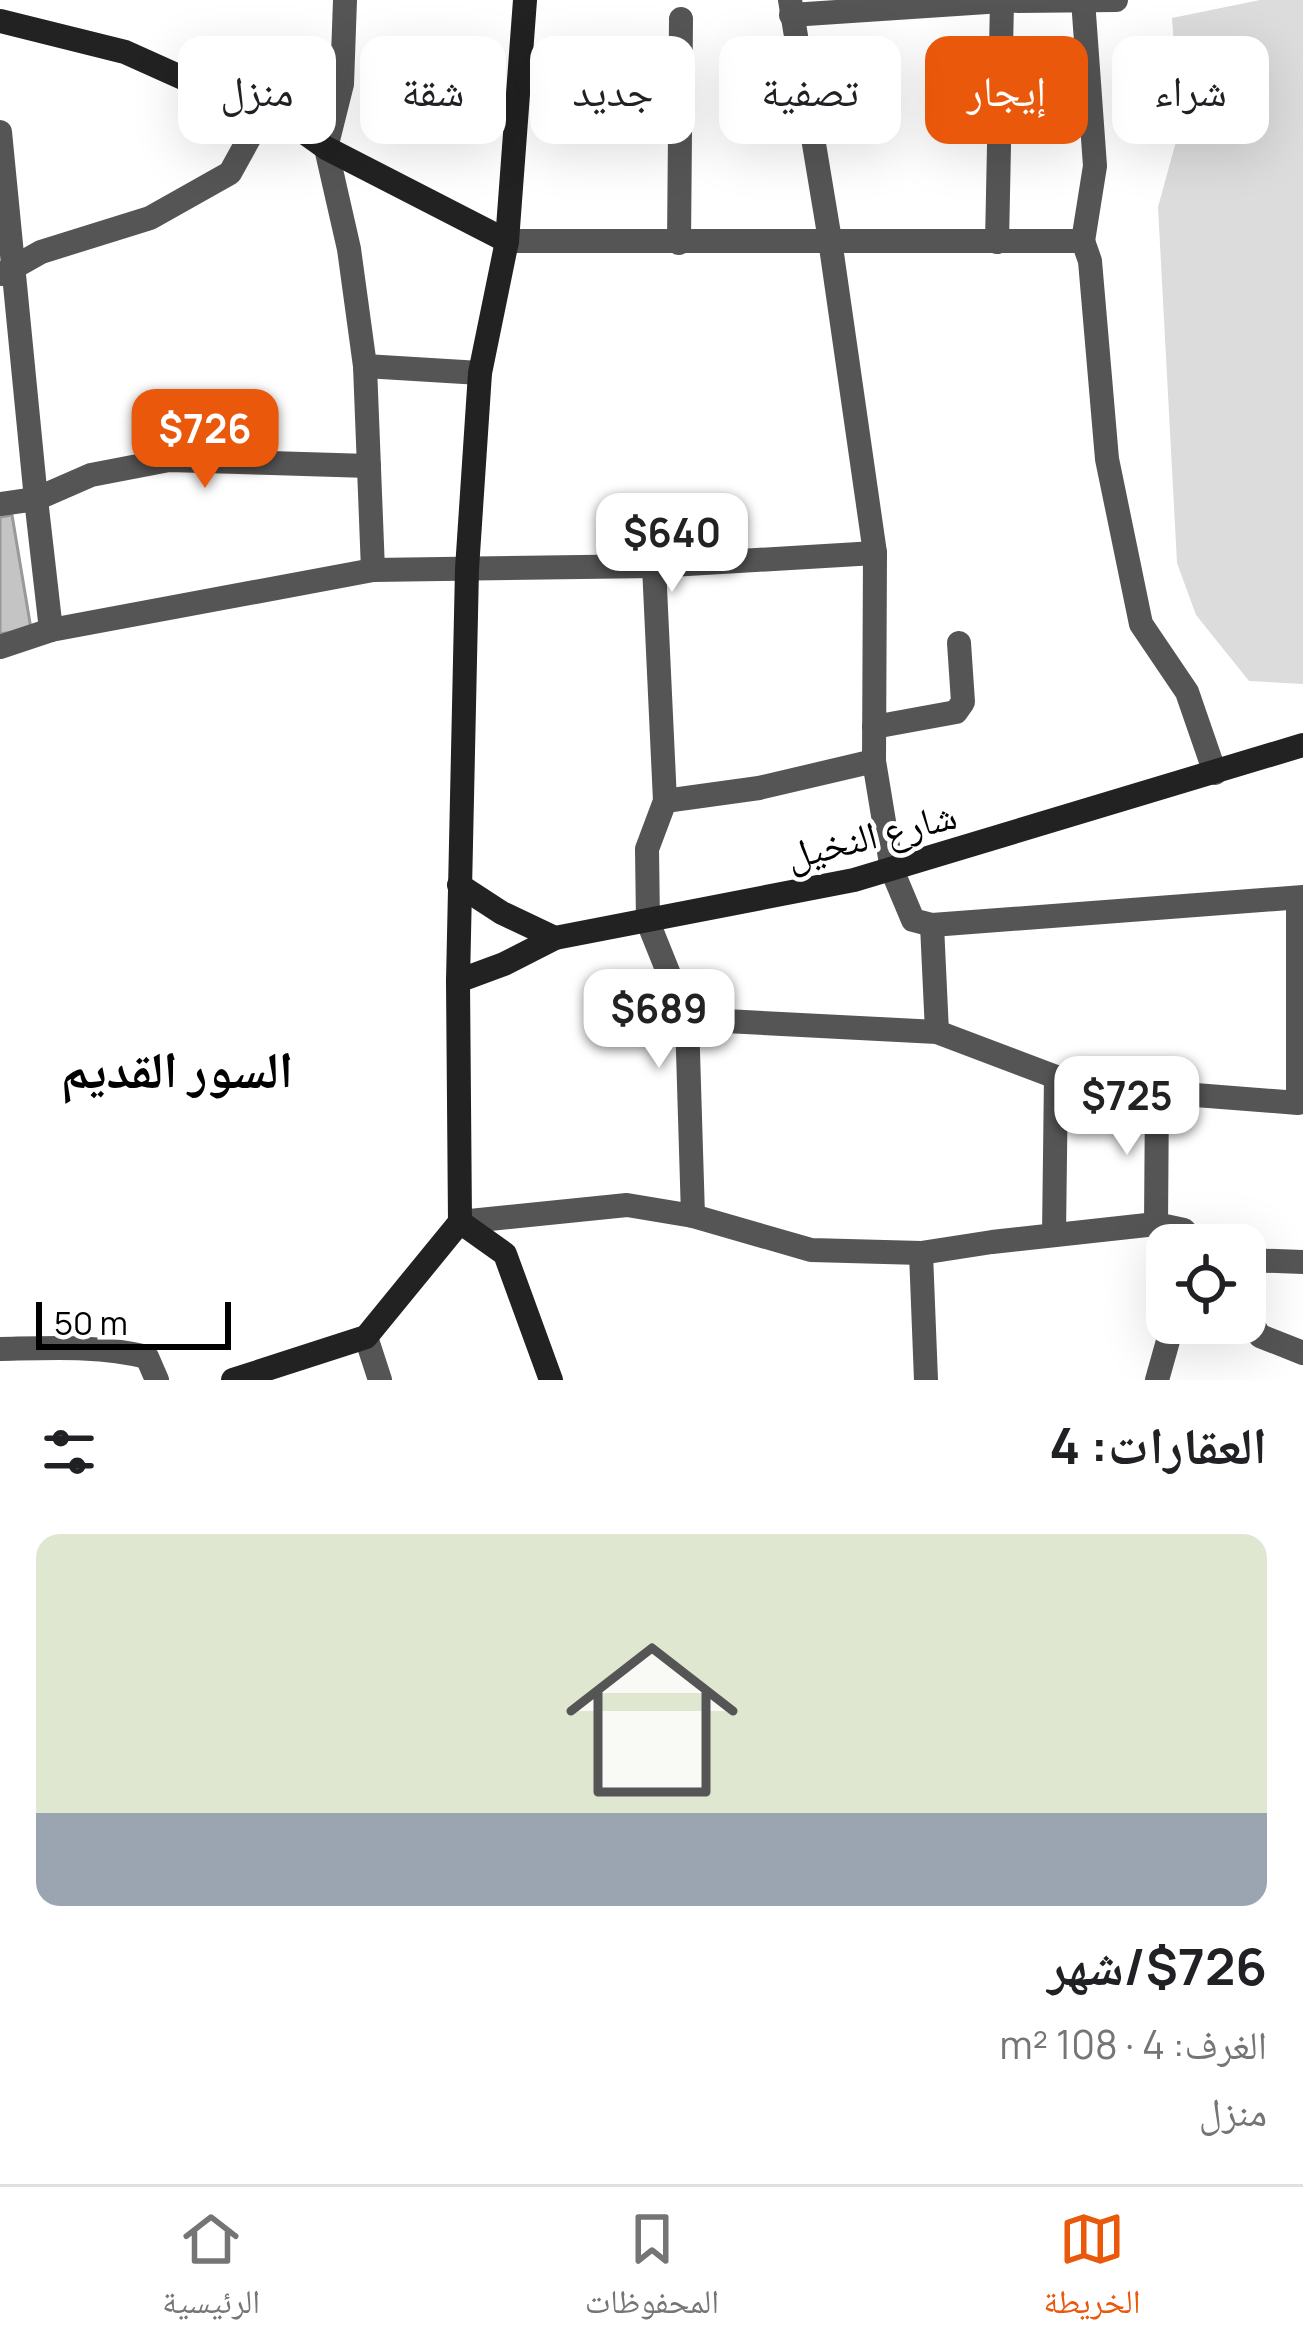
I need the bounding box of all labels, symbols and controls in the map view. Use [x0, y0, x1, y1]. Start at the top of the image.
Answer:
chip: منزل [178, 36, 336, 144]
chip: شقة [360, 36, 506, 144]
chip: جديد [530, 36, 695, 144]
chip: تصفية [719, 36, 901, 144]
chip: إيجار [925, 36, 1088, 144]
chip: شراء [1112, 36, 1269, 144]
pin: $726 [134, 389, 276, 491]
text: $726 [159, 401, 251, 455]
pin: $640 [601, 493, 743, 595]
text: $640 [623, 505, 721, 559]
street label: شارع النخيل [780, 787, 962, 881]
pin: $689 [588, 969, 730, 1071]
text: $689 [611, 981, 707, 1035]
district label: السور القديم [61, 1034, 293, 1104]
pin: $725 [1056, 1056, 1198, 1158]
text: $725 [1081, 1068, 1173, 1122]
map controls [1146, 1224, 1266, 1344]
button: locate [1146, 1224, 1266, 1344]
scale bar [36, 1296, 231, 1349]
text: 50 m [54, 1300, 128, 1345]
text: العقارات: 4 [1049, 1410, 1267, 1479]
icon: filters [36, 1419, 102, 1485]
icon: home [544, 1612, 760, 1828]
text: $726/شهر [1048, 1931, 1267, 2000]
text: الغرف: 4 · 108 m² [999, 2017, 1267, 2071]
text: منزل [1199, 2084, 1267, 2138]
tab: الرئيسية [162, 2206, 260, 2334]
tab: المحفوظات [585, 2206, 719, 2334]
tab: الخريطة [1044, 2206, 1141, 2334]

